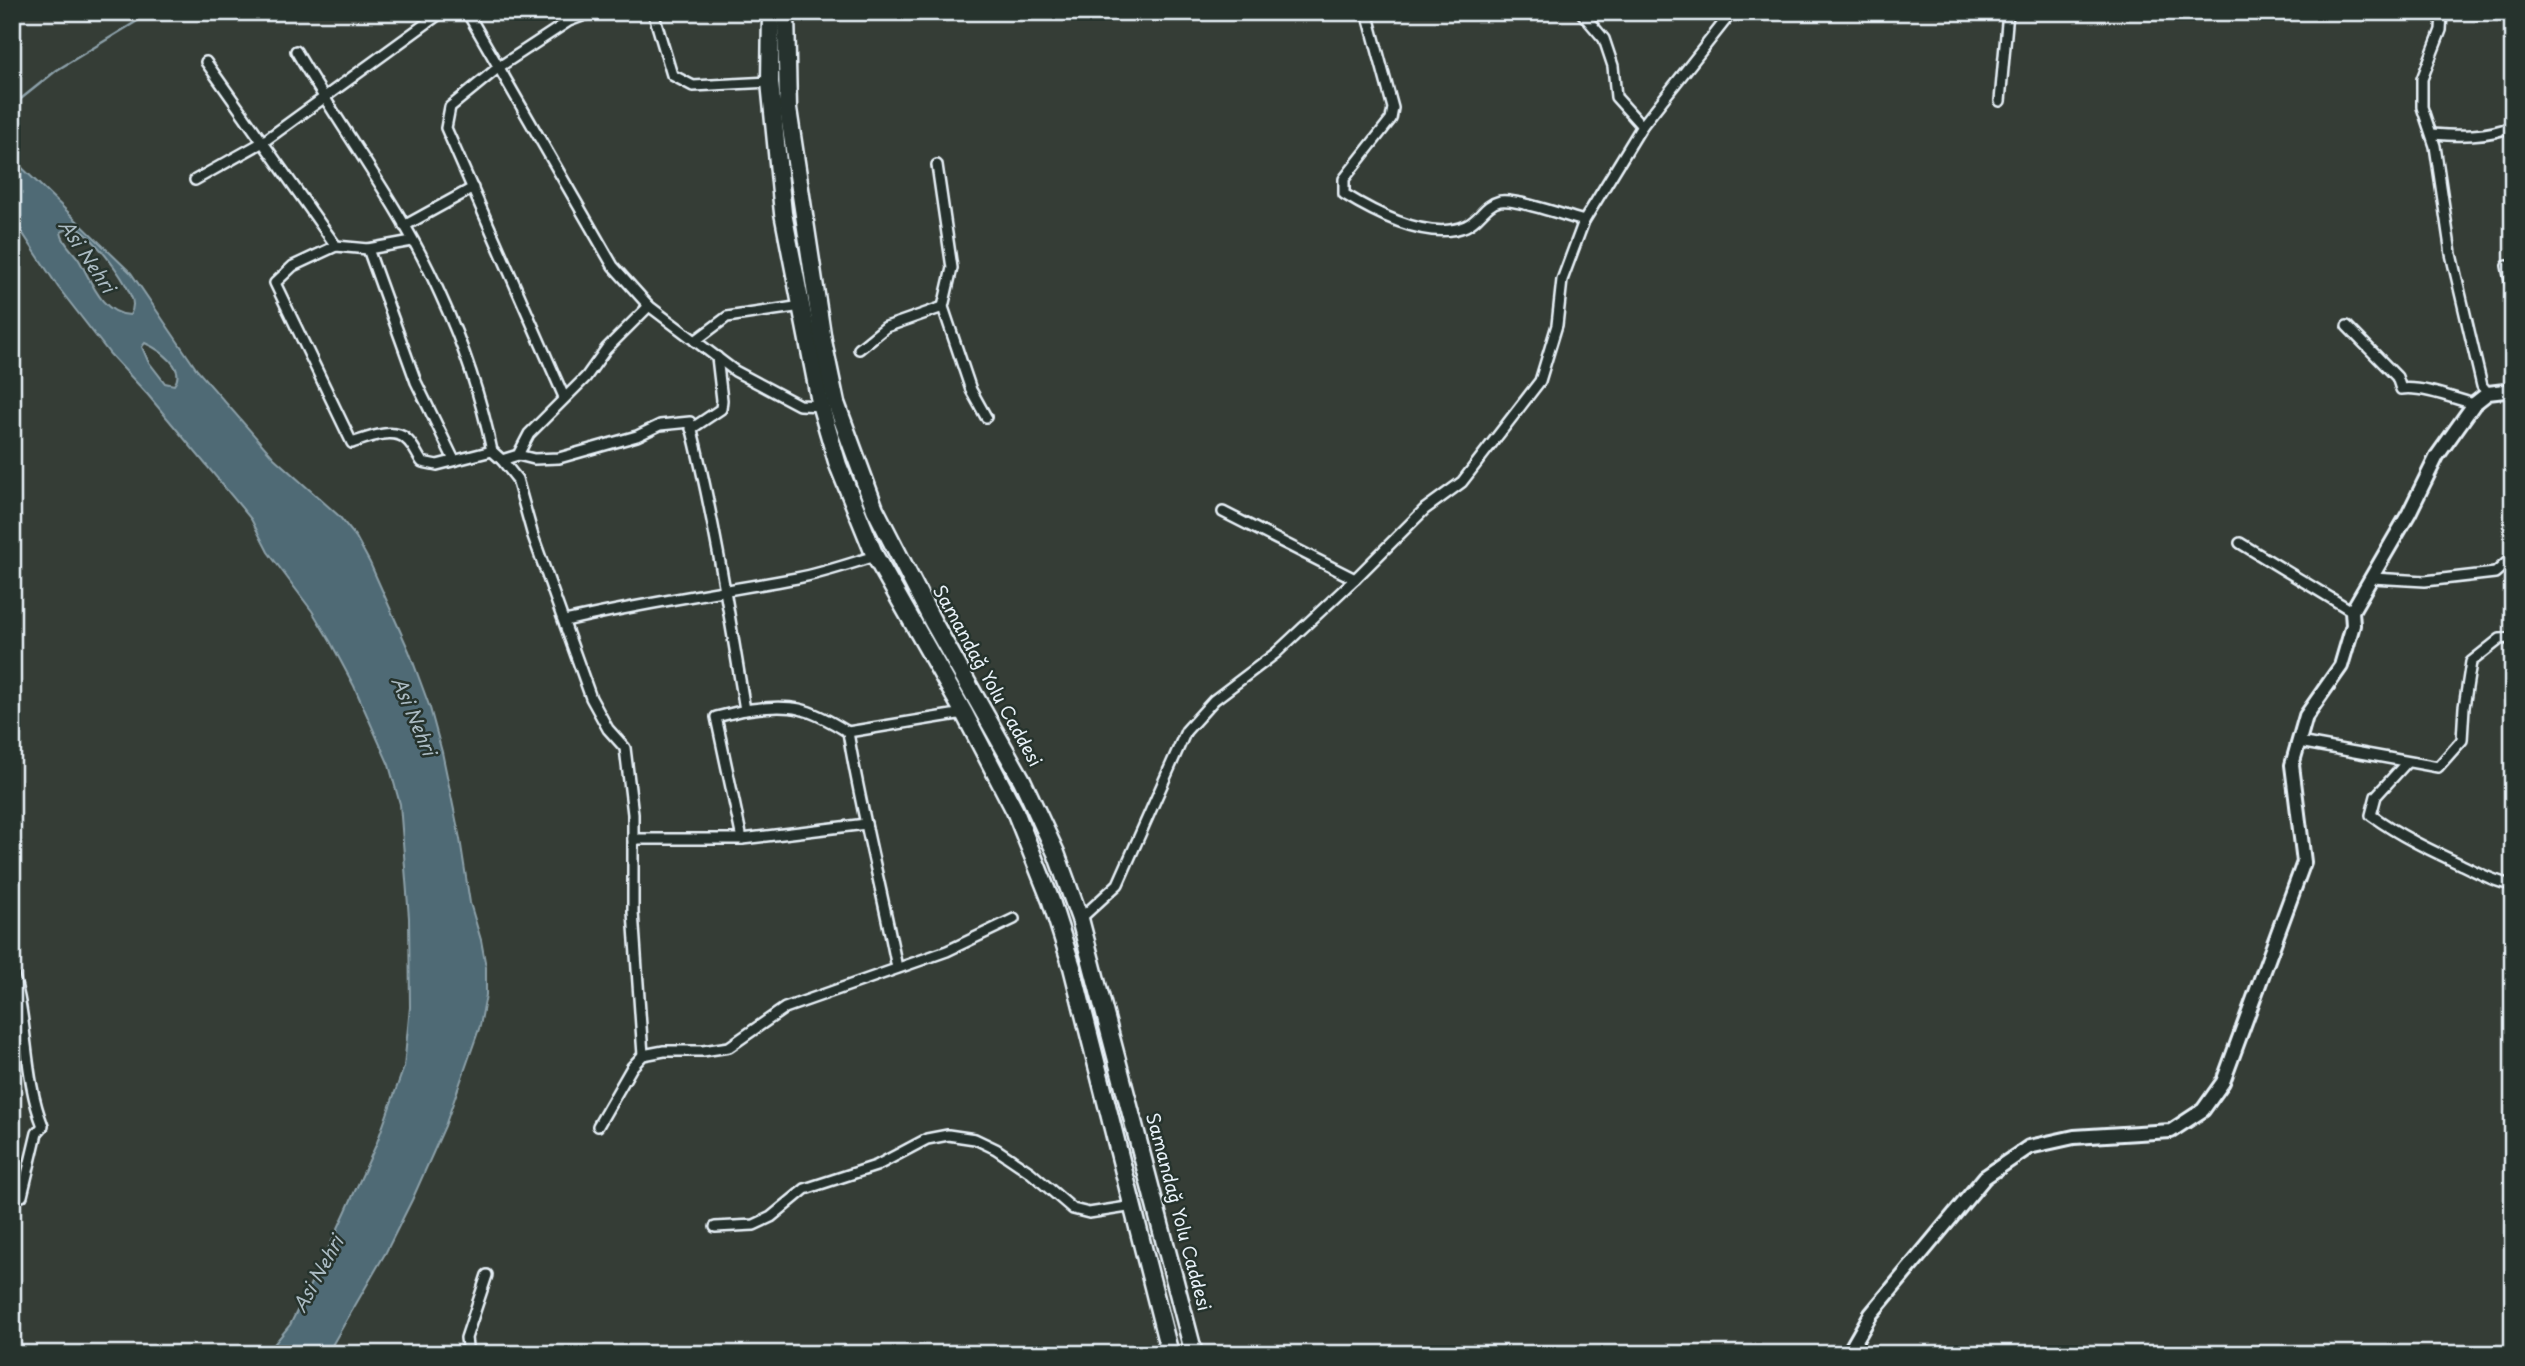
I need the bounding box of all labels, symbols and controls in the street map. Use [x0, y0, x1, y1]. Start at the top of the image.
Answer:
water label: Asi Nehri [53, 213, 124, 300]
street label: Samandağ Yolu Caddesi [927, 580, 1050, 771]
water label: Asi Nehri [386, 672, 445, 762]
street label: Samandağ Yolu Caddesi [1140, 1110, 1219, 1314]
water label: Asi Nehri [285, 1228, 351, 1317]

